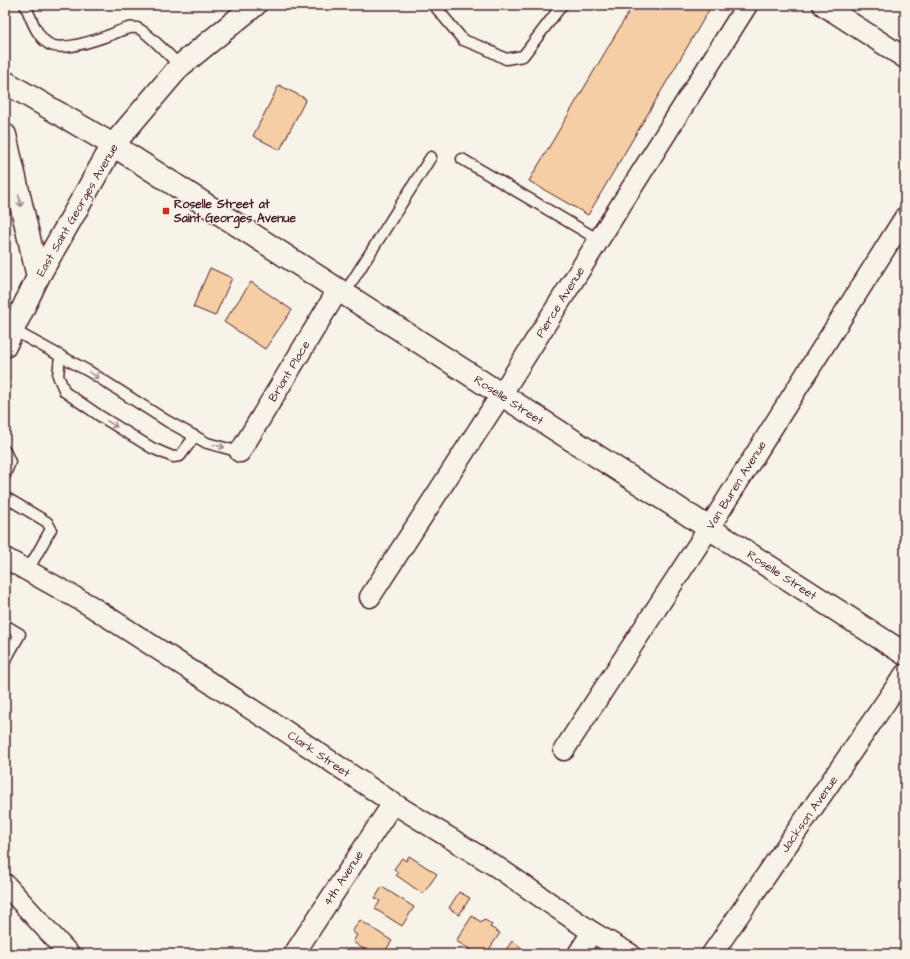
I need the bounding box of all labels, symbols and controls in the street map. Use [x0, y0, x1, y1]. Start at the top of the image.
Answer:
street label: East Saint Georges Avenue [32, 140, 124, 280]
one-way arrow [17, 194, 24, 207]
place label: Roselle Street at Saint Georges Avenue [173, 196, 296, 229]
marker: Roselle Street at Saint Georges Avenue [161, 206, 171, 216]
street label: Pierce Avenue [532, 263, 589, 341]
street label: Briant Place [265, 337, 315, 405]
one-way arrow [88, 371, 99, 379]
street label: Roselle Street [471, 372, 547, 429]
one-way arrow [106, 420, 118, 428]
street label: Van Buren Avenue [702, 437, 771, 533]
one-way arrow [212, 443, 225, 451]
street label: Roselle Street [744, 547, 820, 604]
street label: Clark Street [284, 727, 354, 782]
street label: Jackson Avenue [777, 772, 842, 856]
street label: 4th Avenue [319, 847, 368, 909]

